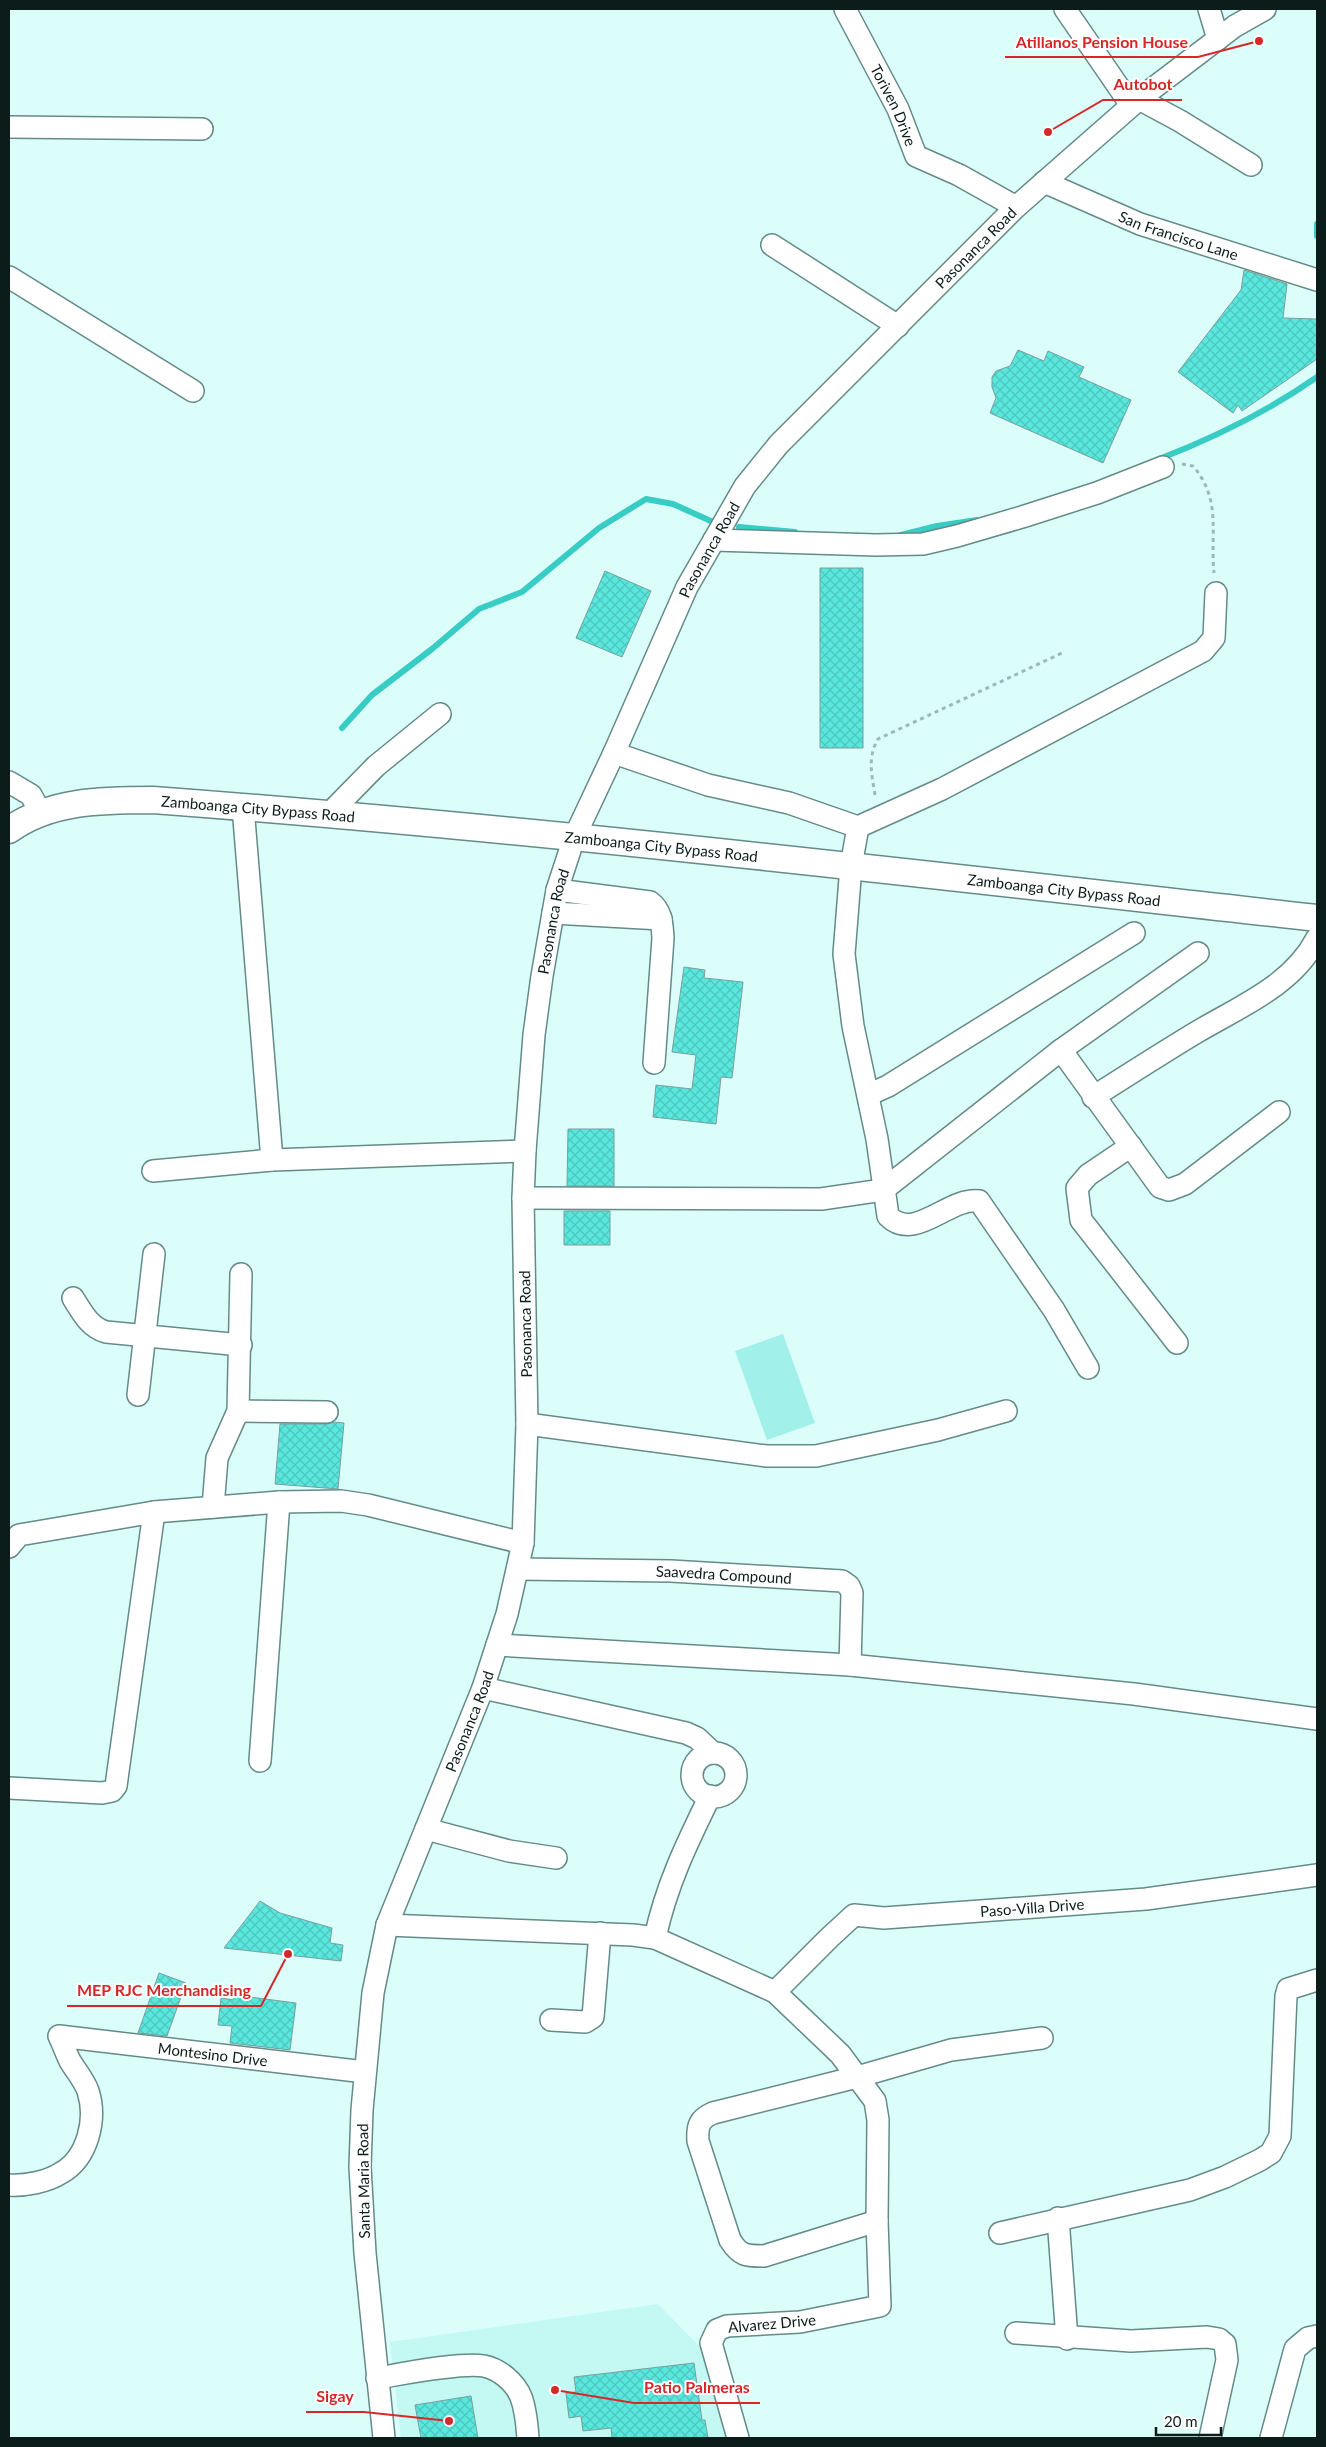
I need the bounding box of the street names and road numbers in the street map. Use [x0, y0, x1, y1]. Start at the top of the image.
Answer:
street label: Toriven Drive [867, 61, 920, 149]
street label: Pasonanca Road [931, 203, 1020, 292]
street label: San Francisco Lane [1116, 207, 1241, 264]
street label: Pasonanca Road [675, 498, 743, 600]
street label: Zamboanga City Bypass Road [161, 792, 356, 825]
street label: Zamboanga City Bypass Road [564, 827, 759, 865]
street label: Pasonanca Road [533, 866, 572, 976]
street label: Zamboanga City Bypass Road [966, 870, 1161, 909]
street label: Pasonanca Road [515, 1270, 535, 1378]
street label: Saavedra Compound [656, 1562, 792, 1587]
street label: Pasonanca Road [441, 1668, 497, 1774]
street label: Paso-Villa Drive [979, 1895, 1085, 1920]
street label: Montesino Drive [157, 2039, 269, 2069]
street label: Santa Maria Road [353, 2123, 373, 2239]
street label: Alvarez Drive [727, 2310, 817, 2336]

